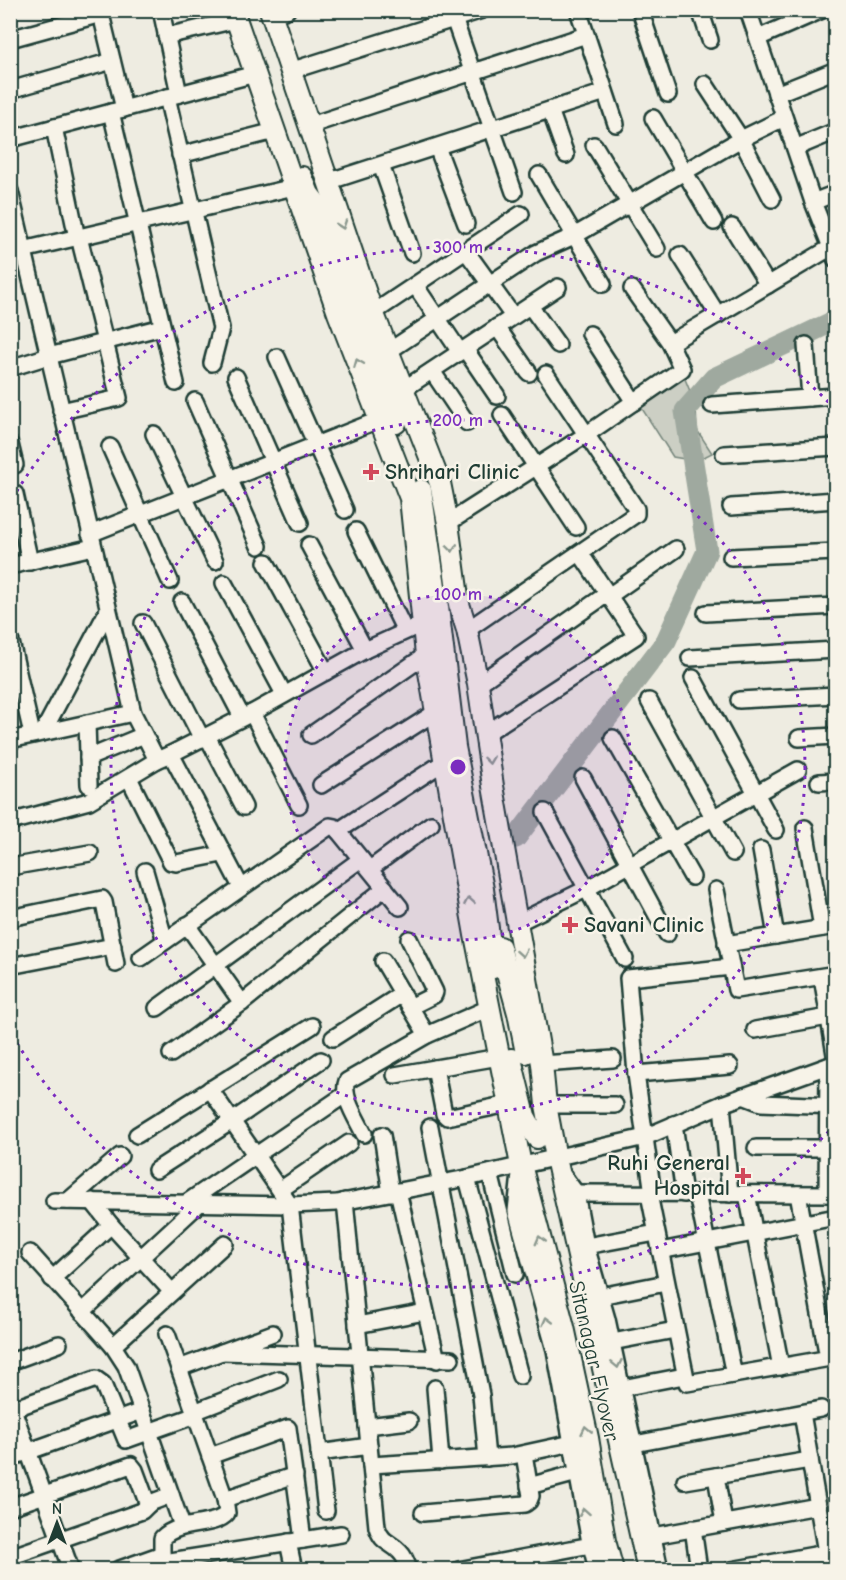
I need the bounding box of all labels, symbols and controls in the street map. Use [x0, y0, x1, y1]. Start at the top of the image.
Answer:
one-way arrow [335, 219, 347, 230]
text: 300 m [433, 237, 483, 258]
one-way arrow [353, 359, 365, 370]
text: 200 m [433, 410, 483, 431]
place label: Shrihari Clinic [385, 459, 520, 485]
marker: Shrihari Clinic [362, 463, 380, 481]
one-way arrow [445, 543, 457, 553]
text: 100 m [434, 584, 482, 605]
one-way arrow [483, 756, 495, 765]
centre of rings [448, 757, 468, 777]
one-way arrow [463, 897, 475, 906]
place label: Savani Clinic [584, 912, 705, 938]
marker: Savani Clinic [561, 916, 579, 934]
one-way arrow [515, 947, 528, 957]
place label: Ruhi General Hospital [607, 1150, 730, 1201]
marker: Ruhi General Hospital [734, 1167, 752, 1185]
one-way arrow [535, 1235, 548, 1245]
street label: Sitanagar Flyover [563, 1278, 625, 1444]
one-way arrow [542, 1316, 554, 1327]
one-way arrow [609, 1359, 622, 1369]
one-way arrow [580, 1425, 593, 1435]
north arrow [27, 1493, 87, 1553]
text: N [52, 1500, 62, 1518]
one-way arrow [578, 1508, 591, 1518]

